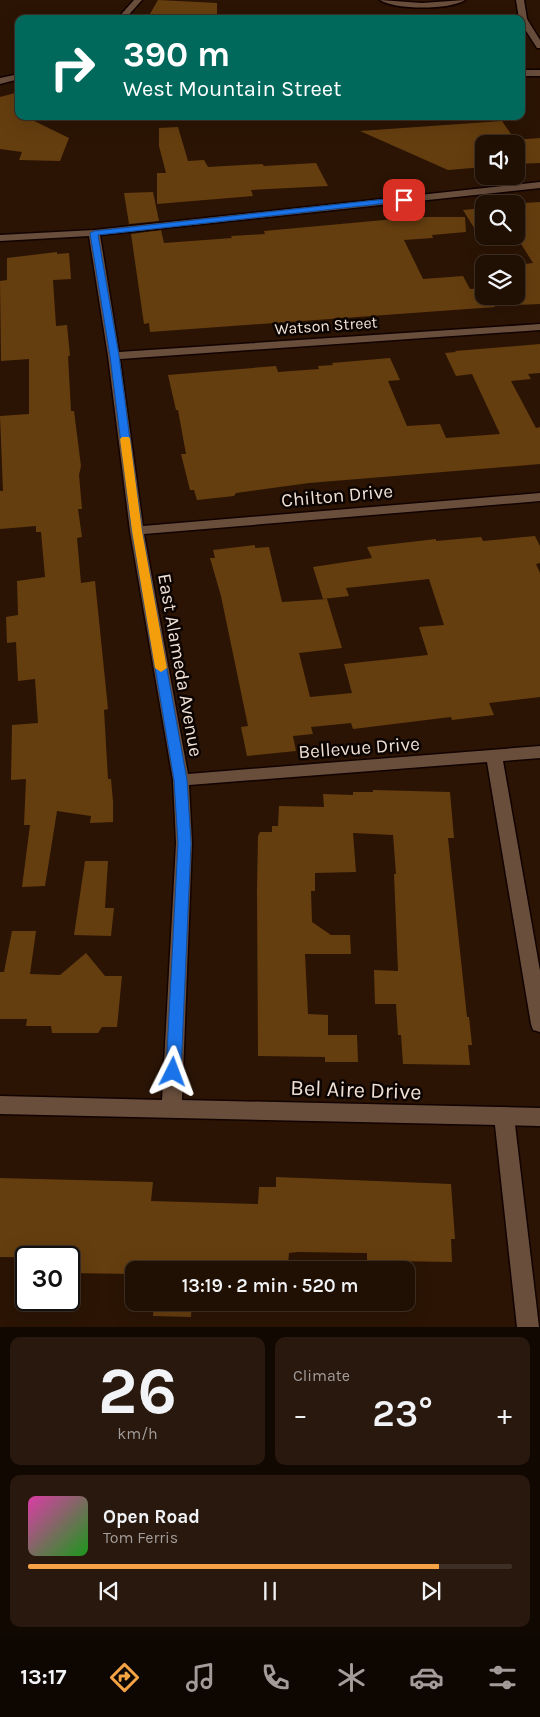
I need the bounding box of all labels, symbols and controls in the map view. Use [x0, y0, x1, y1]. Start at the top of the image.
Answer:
text: 390 m [123, 34, 230, 75]
icon: right [40, 35, 105, 100]
text: West Mountain Street [123, 76, 341, 102]
map controls [475, 135, 525, 305]
button: sound [475, 135, 525, 185]
pin [383, 179, 425, 221]
icon: arrive [390, 186, 418, 214]
button: search [475, 195, 525, 245]
button: layers [475, 255, 525, 305]
street label: Watson Street [274, 312, 378, 339]
street label: Chilton Drive [280, 480, 394, 512]
street label: East Alameda Avenue [153, 572, 207, 759]
street label: Bellevue Drive [298, 733, 421, 763]
position arrow [146, 1045, 198, 1097]
street label: Bel Aire Drive [290, 1075, 422, 1105]
speed limit sign: 30 [15, 1246, 80, 1311]
text: 13:19 · 2 min · 520 m [182, 1275, 358, 1297]
text: 26 [98, 1353, 177, 1429]
text: Climate [293, 1366, 350, 1385]
text: 23° [372, 1391, 433, 1436]
text: − [293, 1398, 308, 1431]
text: + [497, 1398, 512, 1431]
text: km/h [117, 1424, 158, 1443]
text: Open Road [103, 1506, 200, 1528]
text: Tom Ferris [103, 1528, 178, 1547]
icon: previous [95, 1577, 123, 1605]
icon: pause [256, 1577, 284, 1605]
icon: next [417, 1577, 445, 1605]
icon: directions [107, 1660, 142, 1695]
icon: music [183, 1660, 218, 1695]
icon: phone [258, 1660, 293, 1695]
icon: climate [334, 1660, 369, 1695]
icon: car [409, 1660, 444, 1695]
icon: filters [485, 1660, 520, 1695]
text: 13:17 [20, 1664, 67, 1690]

